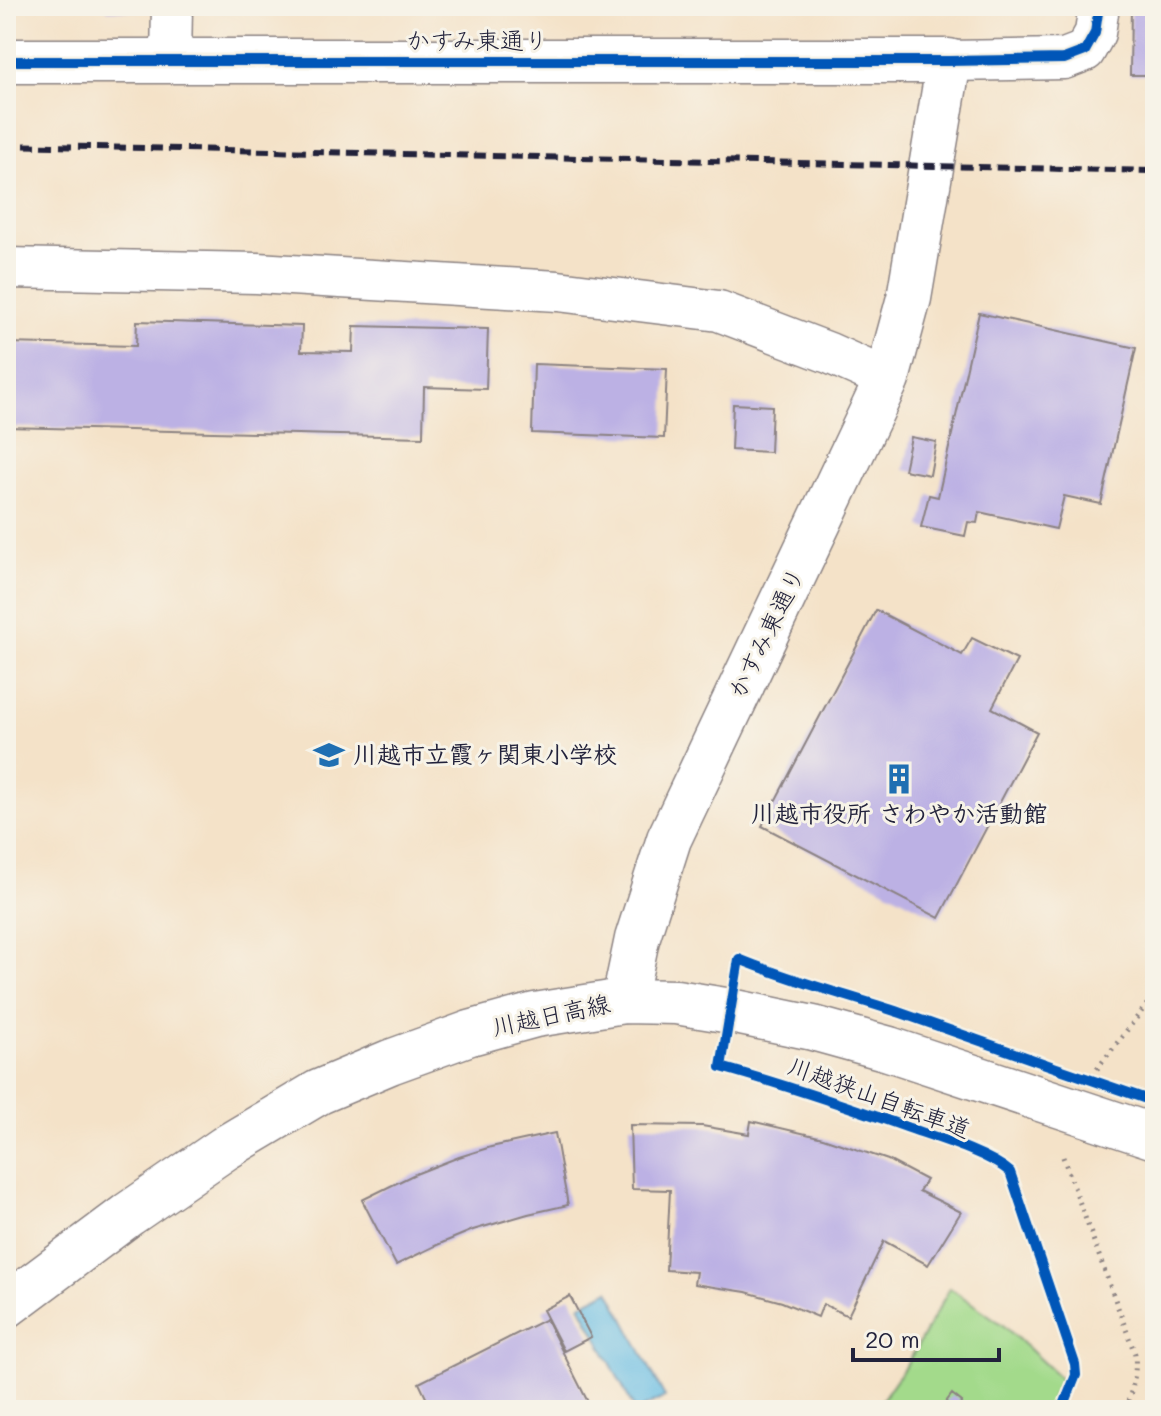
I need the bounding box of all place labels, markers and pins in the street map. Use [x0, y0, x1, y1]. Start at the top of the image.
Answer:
school or university icon: 川越市立霞ヶ関東小学校 [312, 738, 346, 772]
place label: 川越市立霞ヶ関東小学校 [353, 738, 617, 769]
building icon: 川越市役所 さわやか活動館 [882, 762, 916, 796]
place label: 川越市役所 さわやか活動館 [751, 797, 1047, 828]

